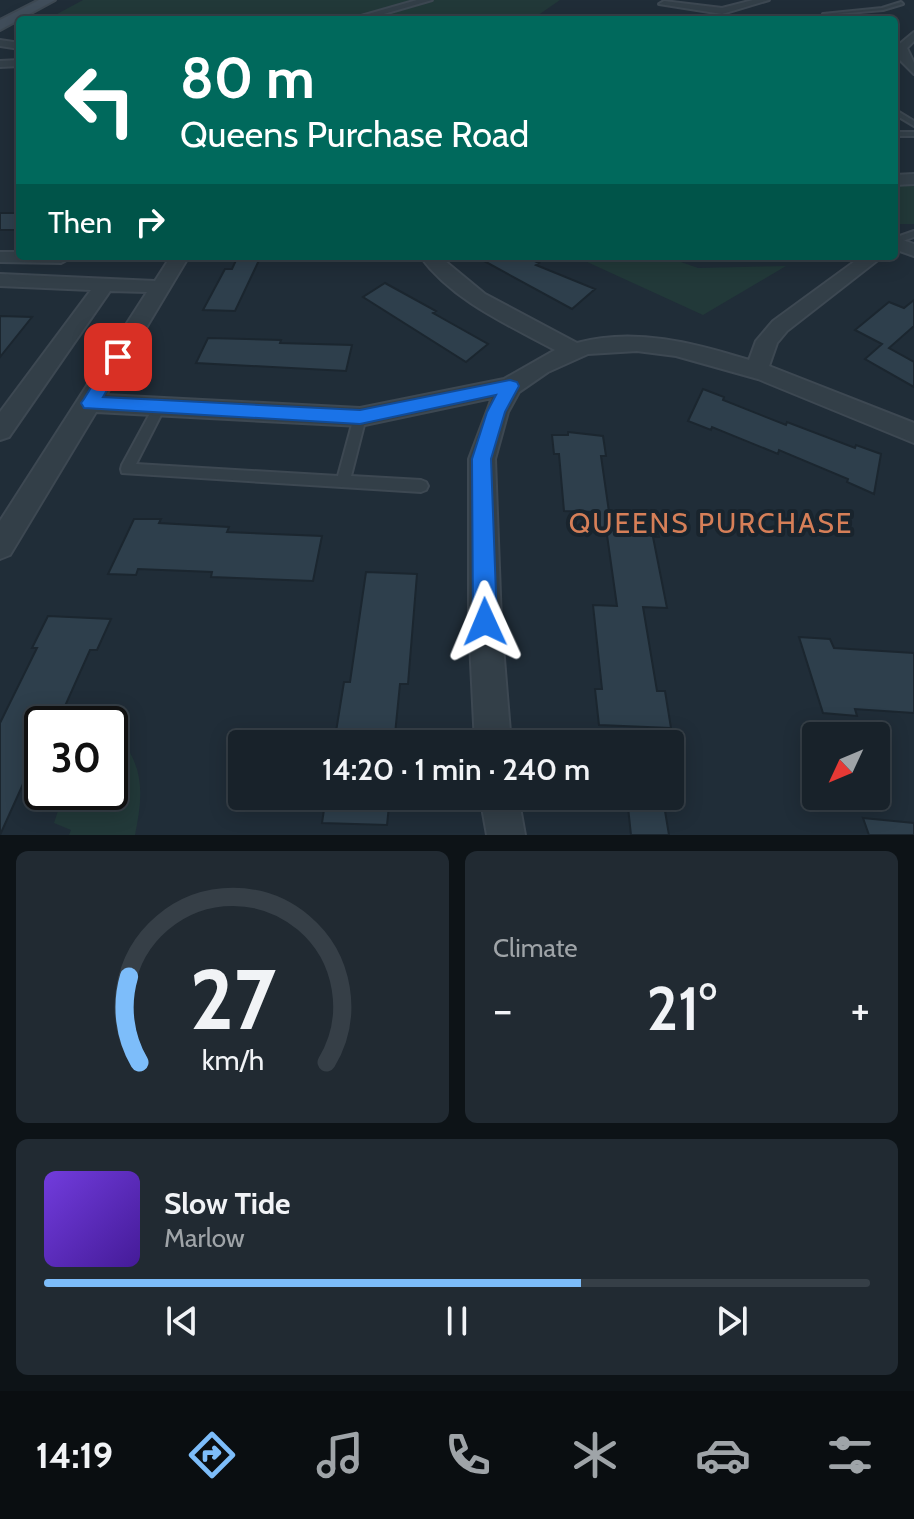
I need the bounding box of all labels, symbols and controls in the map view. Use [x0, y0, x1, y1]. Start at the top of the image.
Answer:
text: 80 m [180, 44, 315, 112]
icon: left [48, 48, 152, 152]
text: Queens Purchase Road [180, 112, 529, 156]
icon: right [128, 200, 172, 244]
text: Then [48, 204, 112, 241]
pin [84, 323, 152, 391]
icon: arrive [96, 335, 140, 379]
district label: QUEENS PURCHASE [569, 506, 853, 540]
position arrow [443, 580, 527, 664]
speed limit sign: 30 [24, 706, 128, 810]
north arrow [802, 722, 890, 810]
map controls [802, 722, 890, 810]
text: 14:20 · 1 min · 240 m [322, 751, 590, 788]
text: Climate [493, 932, 578, 964]
text: 27 [189, 949, 276, 1050]
text: 21° [646, 972, 717, 1045]
text: − [493, 983, 512, 1036]
text: + [851, 983, 870, 1036]
text: km/h [201, 1042, 264, 1077]
text: Slow Tide [164, 1185, 291, 1222]
text: Marlow [164, 1222, 245, 1254]
icon: previous [160, 1299, 204, 1343]
icon: pause [435, 1299, 479, 1343]
icon: next [710, 1299, 754, 1343]
icon: directions [184, 1427, 240, 1483]
icon: music [312, 1427, 368, 1483]
icon: phone [440, 1427, 496, 1483]
icon: climate [567, 1427, 623, 1483]
icon: car [695, 1427, 751, 1483]
icon: filters [822, 1427, 878, 1483]
text: 14:19 [36, 1433, 113, 1477]

